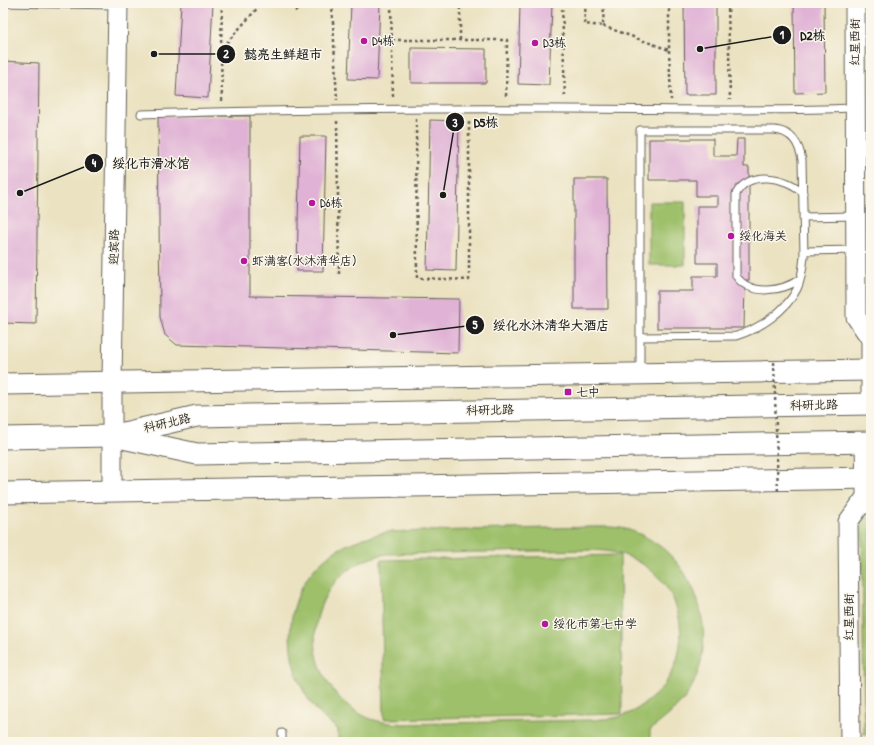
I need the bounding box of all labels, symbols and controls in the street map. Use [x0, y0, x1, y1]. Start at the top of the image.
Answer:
street label: 红星西街 [846, 18, 863, 66]
callout: D2栋 [772, 23, 834, 48]
text: 1 [780, 26, 785, 43]
text: D2栋 [800, 26, 826, 44]
place label: D4栋 [372, 32, 394, 49]
place label: D3栋 [543, 34, 566, 51]
marker: D4栋 [359, 36, 369, 46]
marker: D3栋 [530, 38, 540, 48]
callout: 懿亮生鲜超市 [216, 42, 330, 67]
text: 2 [223, 45, 229, 62]
text: 懿亮生鲜超市 [244, 45, 322, 63]
callout: D5栋 [445, 110, 506, 135]
text: D5栋 [474, 113, 498, 131]
text: 3 [452, 114, 458, 131]
callout: 绥化市滑冰馆 [84, 151, 198, 176]
text: 4 [92, 154, 97, 171]
text: 绥化市滑冰馆 [112, 154, 190, 172]
place label: D6栋 [320, 194, 343, 211]
marker: D6栋 [307, 198, 317, 208]
place label: 绥化海关 [739, 227, 787, 244]
street label: 迎宾路 [105, 229, 122, 265]
marker: 绥化海关 [726, 231, 736, 241]
place label: 虾满客(水沐清华店) [252, 252, 356, 269]
marker: 虾满客(水沐清华店) [239, 256, 249, 266]
callout: 绥化水沐清华大酒店 [465, 313, 618, 338]
text: 5 [472, 316, 478, 333]
text: 绥化水沐清华大酒店 [492, 316, 610, 334]
place label: 七中 [576, 383, 600, 400]
marker: 七中 [563, 387, 573, 397]
street label: 科研北路 [790, 396, 838, 413]
street label: 科研北路 [466, 401, 514, 418]
street label: 科研北路 [142, 409, 192, 436]
street label: 红星西街 [840, 593, 857, 641]
place label: 绥化市第七中学 [553, 615, 637, 632]
marker: 绥化市第七中学 [540, 619, 550, 629]

